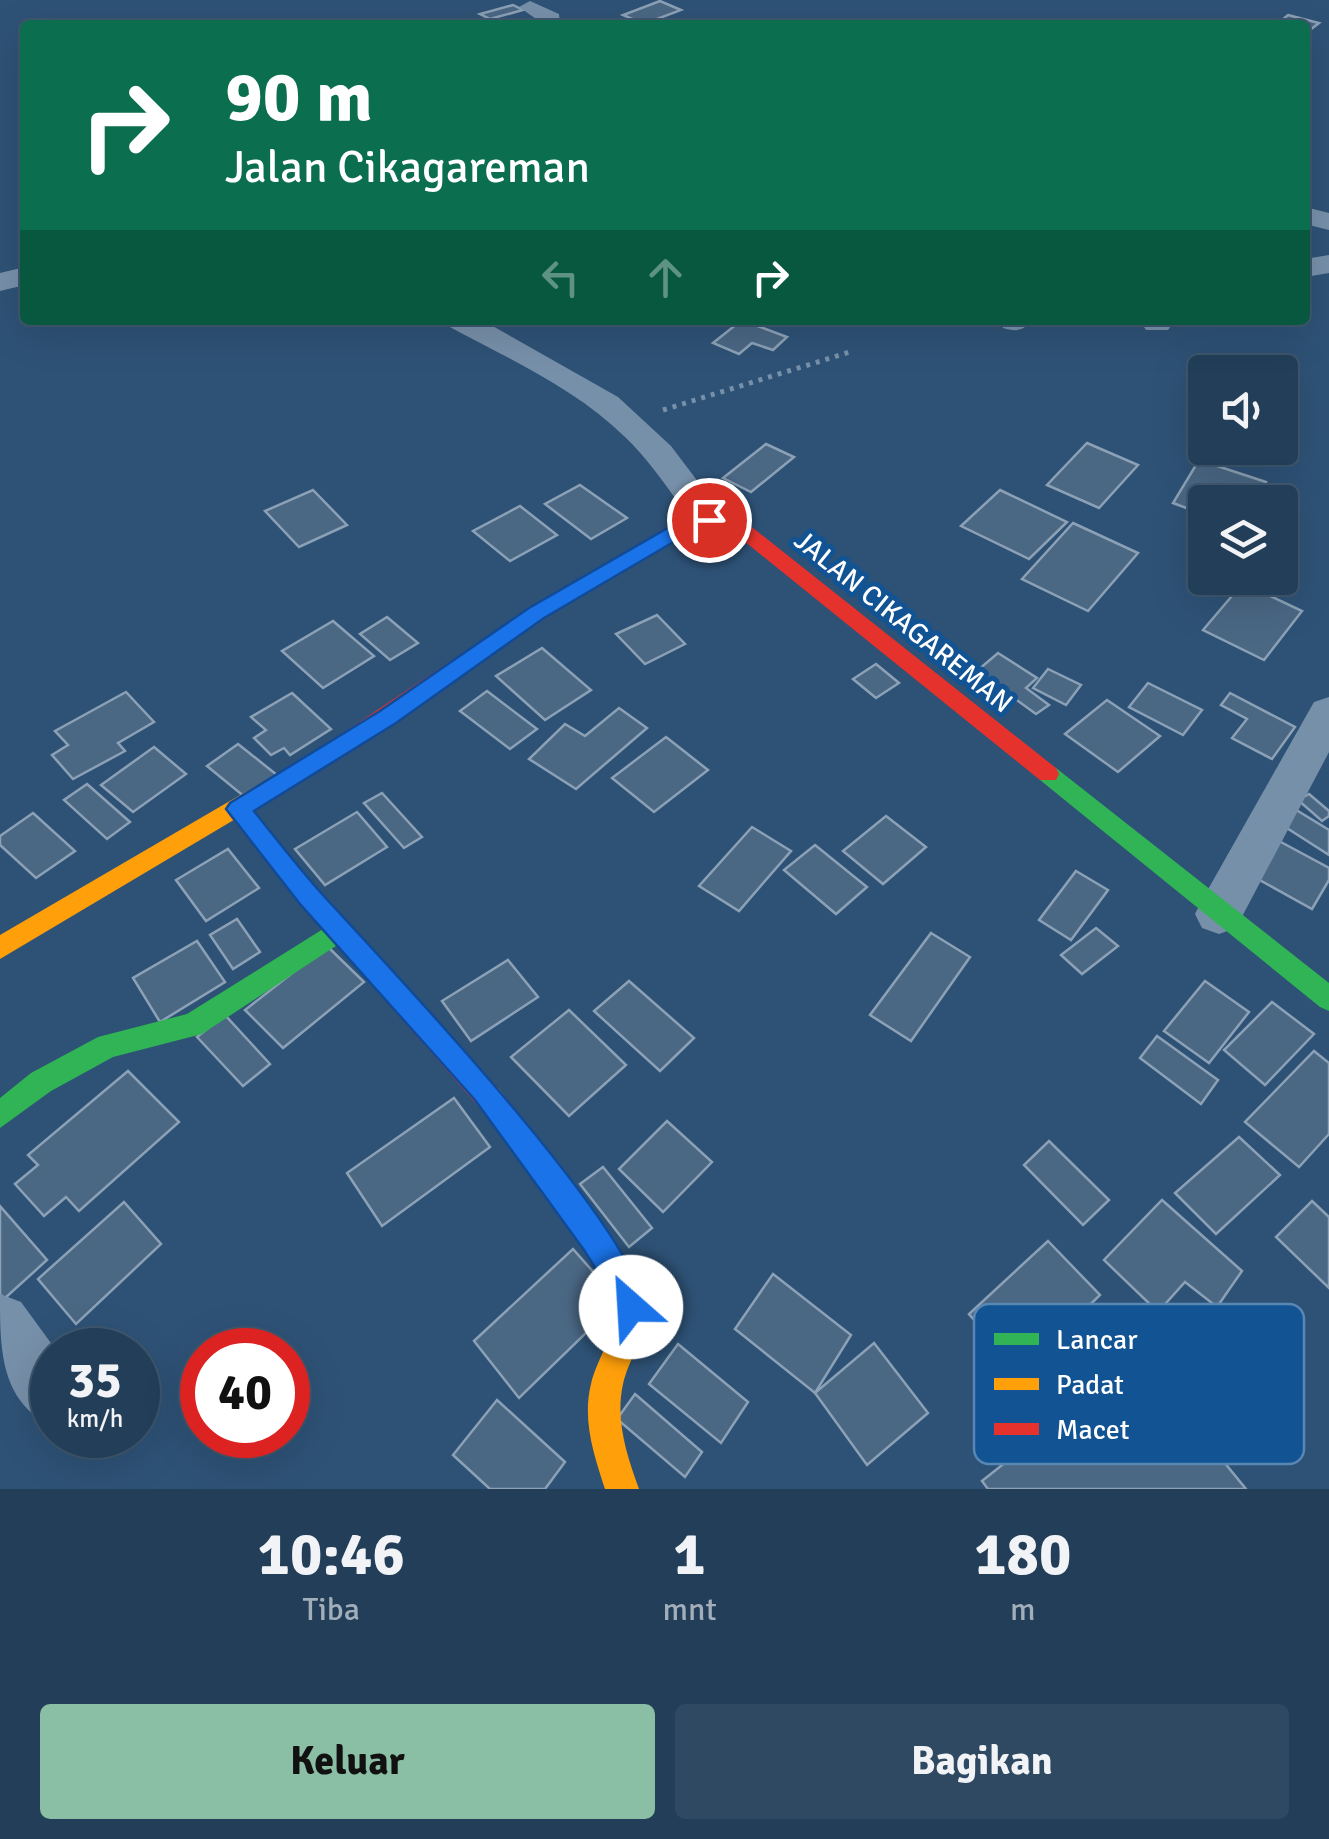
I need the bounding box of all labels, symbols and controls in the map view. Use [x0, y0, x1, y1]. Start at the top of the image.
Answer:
text: 90 m [225, 54, 373, 140]
icon: right [60, 60, 190, 190]
text: Jalan Cikagareman [225, 140, 590, 195]
icon: left [533, 250, 588, 305]
icon: ahead [638, 250, 693, 305]
icon: right [743, 250, 798, 305]
map controls [1188, 355, 1298, 595]
button: sound [1188, 355, 1298, 465]
pin [667, 478, 752, 563]
button: layers [1188, 485, 1298, 595]
icon: arrive [682, 493, 737, 548]
street label: JALAN CIKAGAREMAN [787, 523, 1019, 720]
position arrow [579, 1255, 683, 1359]
legend [974, 1304, 1304, 1464]
text: Lancar [1056, 1323, 1138, 1357]
speed limit sign: 40 [180, 1328, 310, 1458]
text: 35 [68, 1350, 122, 1412]
text: Padat [1056, 1368, 1124, 1402]
text: km/h [67, 1403, 123, 1434]
text: Macet [1056, 1413, 1130, 1447]
text: 10:46 [258, 1518, 405, 1592]
text: 1 [673, 1518, 706, 1592]
text: 180 [974, 1518, 1071, 1592]
text: Tiba [302, 1590, 360, 1629]
text: mnt [662, 1590, 717, 1629]
text: m [1010, 1590, 1036, 1629]
button: Keluar [40, 1704, 655, 1819]
button: Bagikan [675, 1704, 1289, 1819]

